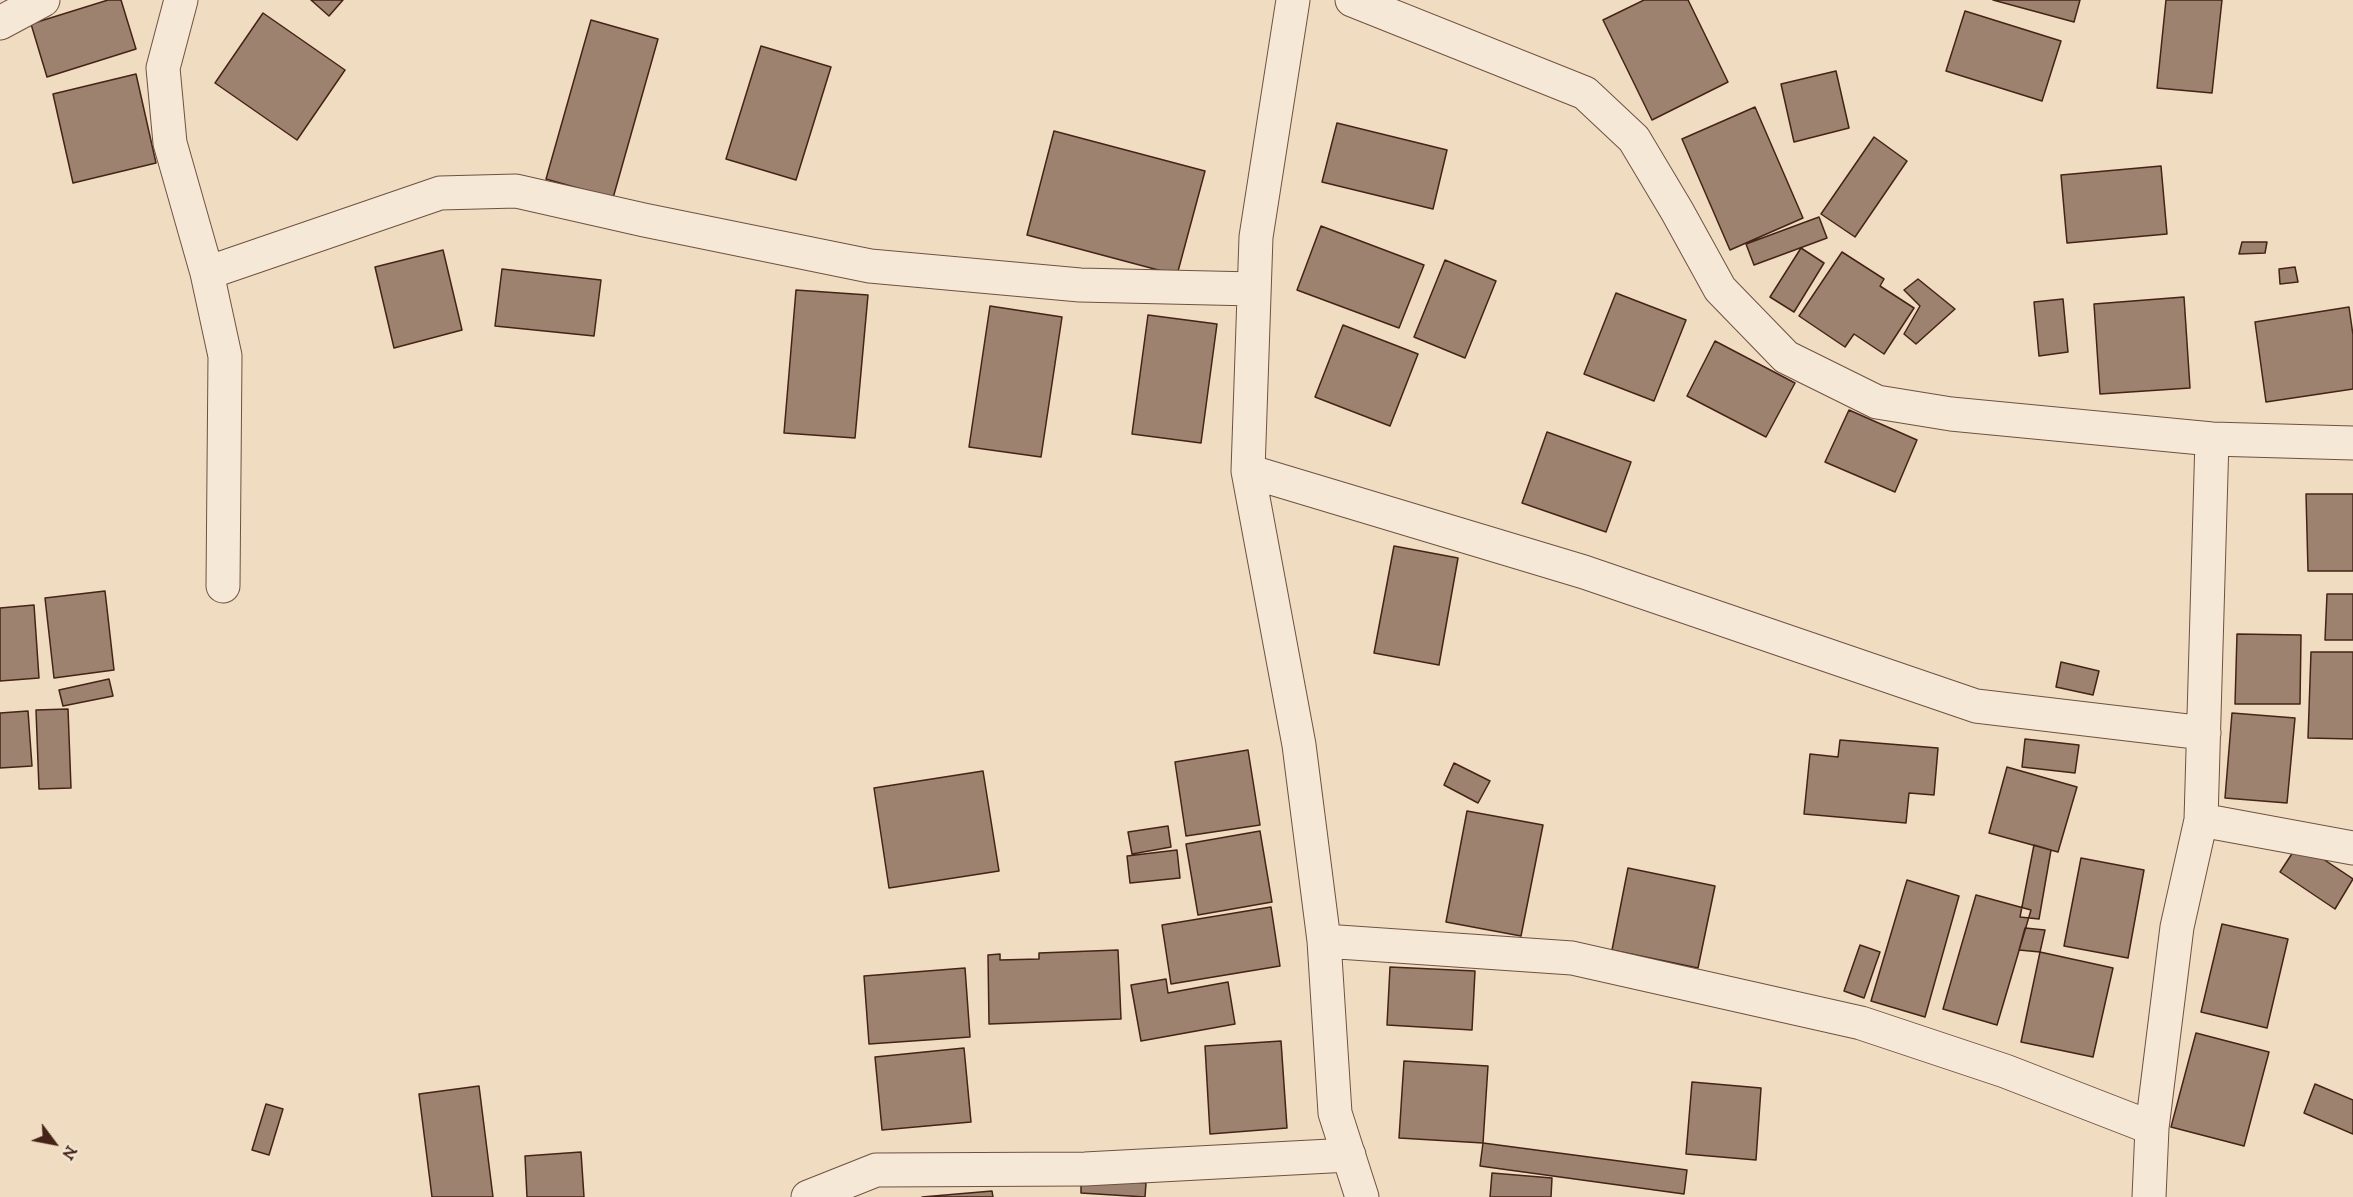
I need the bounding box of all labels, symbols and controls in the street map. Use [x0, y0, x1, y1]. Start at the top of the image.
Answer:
north arrow [24, 1113, 84, 1173]
text: N [57, 1142, 81, 1163]

